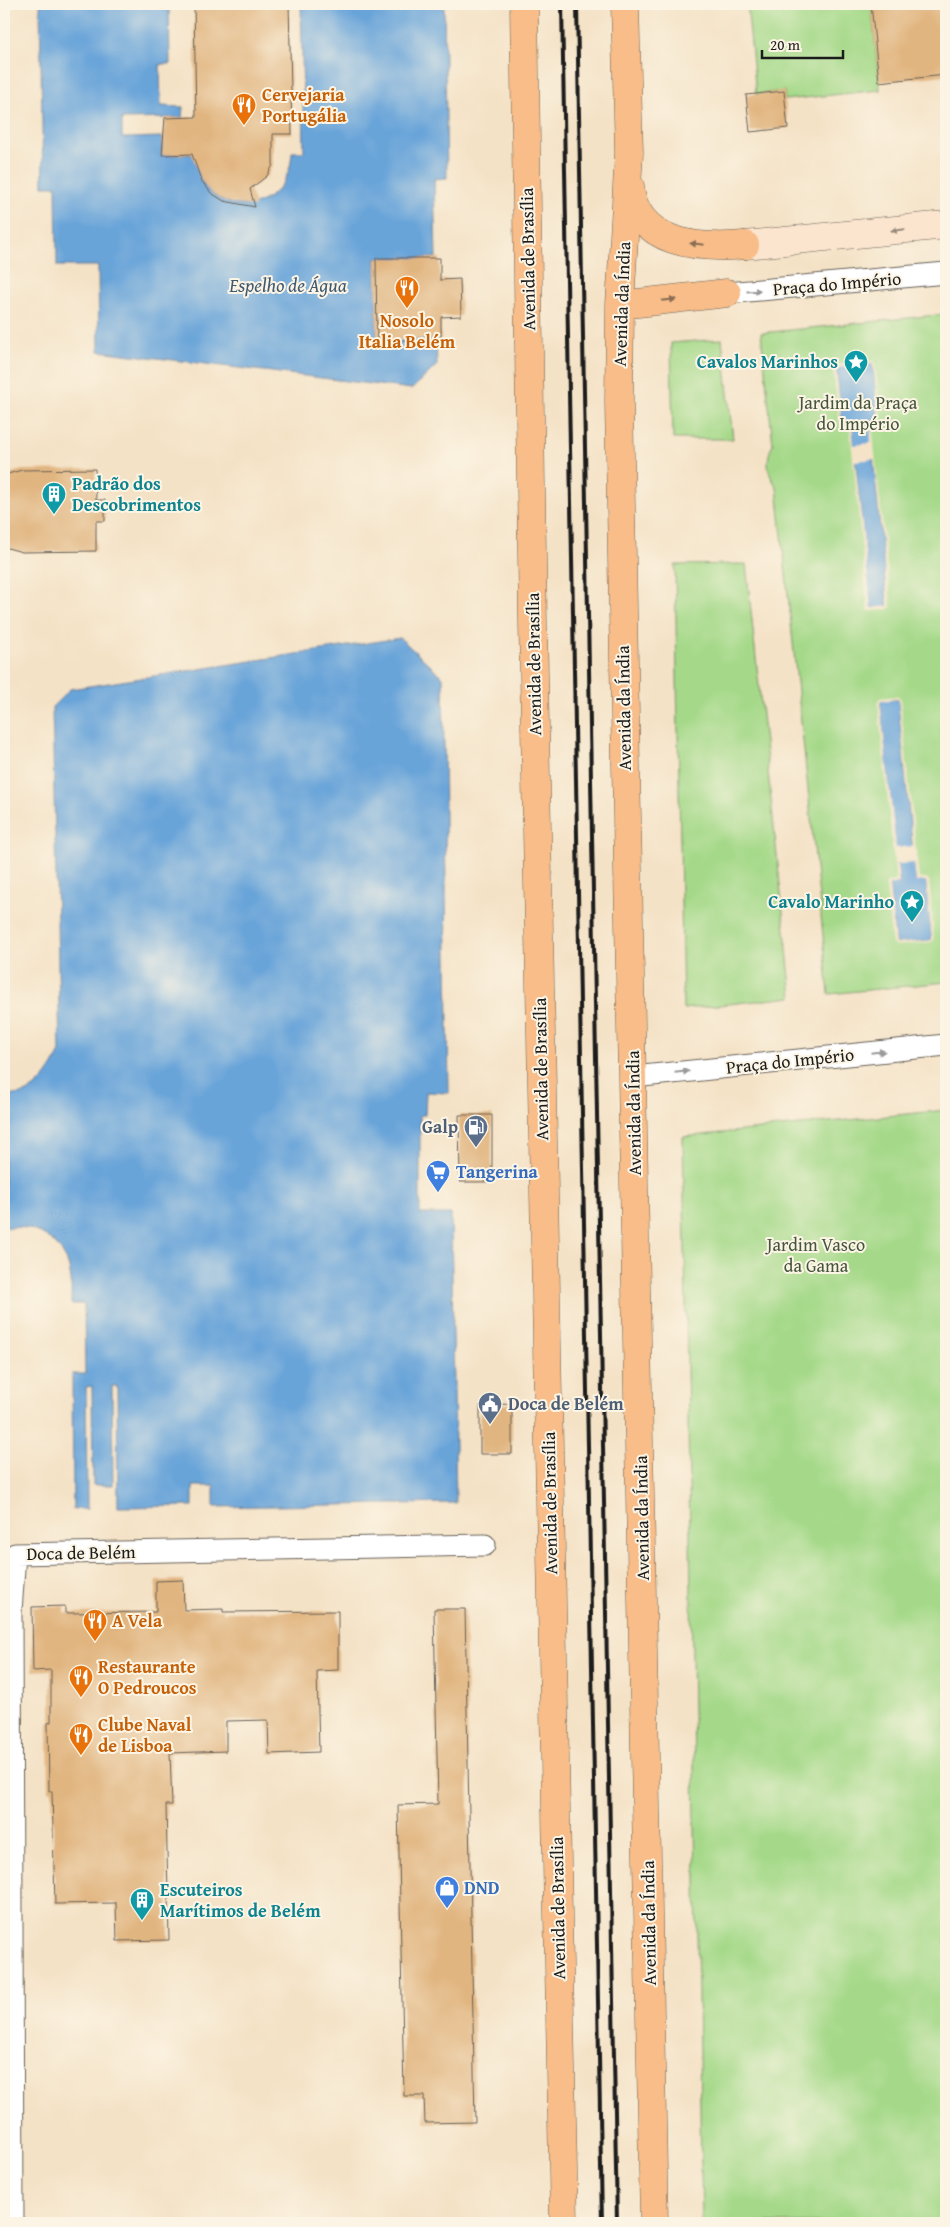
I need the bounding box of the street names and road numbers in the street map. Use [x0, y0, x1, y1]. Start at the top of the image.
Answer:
street label: Avenida de Brasília [513, 187, 542, 331]
street label: Avenida da Índia [606, 240, 637, 367]
street label: Praça do Império [772, 264, 902, 303]
street label: Avenida de Brasília [519, 592, 548, 736]
street label: Avenida da Índia [609, 645, 638, 771]
street label: Avenida de Brasília [526, 997, 555, 1141]
street label: Praça do Império [725, 1040, 855, 1081]
street label: Avenida da Índia [619, 1050, 648, 1176]
street label: Avenida de Brasília [535, 1431, 564, 1575]
street label: Avenida da Índia [627, 1455, 656, 1581]
street label: Doca de Belém [26, 1538, 136, 1567]
street label: Avenida de Brasília [543, 1836, 572, 1980]
street label: Avenida da Índia [634, 1860, 663, 1986]

